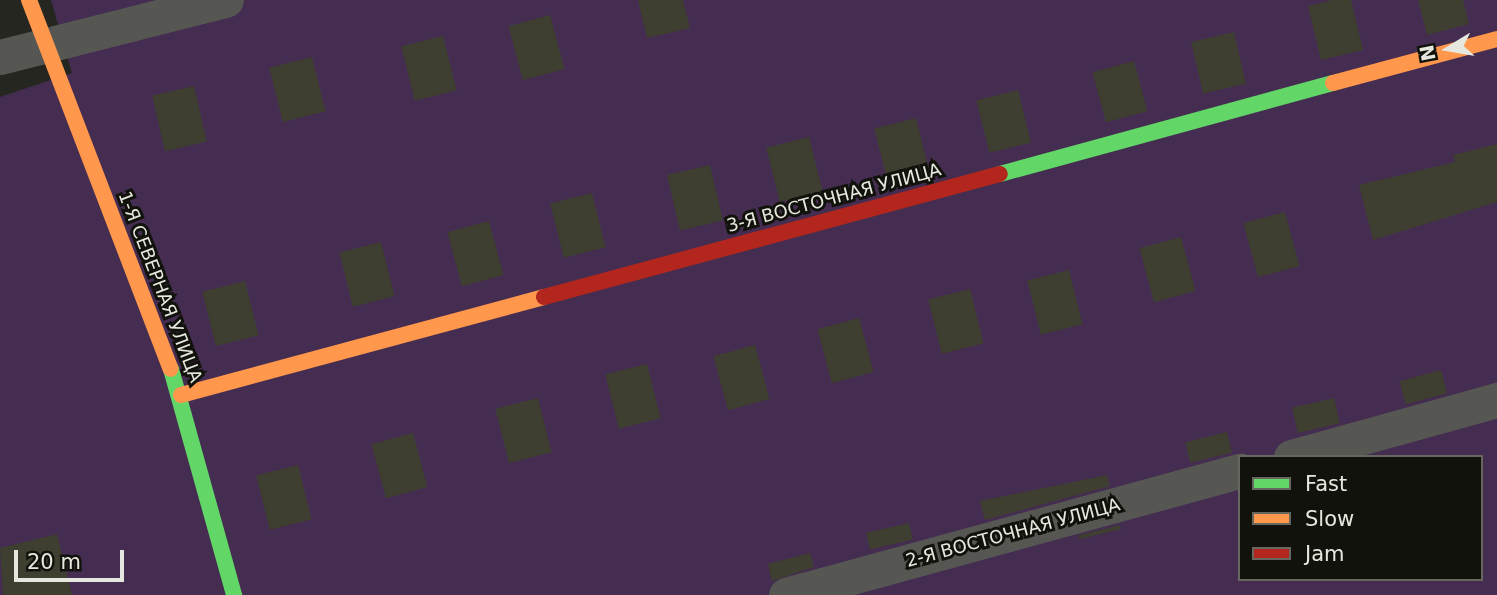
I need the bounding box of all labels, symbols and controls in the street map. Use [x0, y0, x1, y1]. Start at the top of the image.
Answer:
north arrow [1413, 14, 1483, 84]
text: N [1415, 43, 1440, 63]
street label: 3-Я ВОСТОЧНАЯ УЛИЦА [724, 159, 944, 237]
street label: 1-Я СЕВЕРНАЯ УЛИЦА [114, 188, 206, 386]
legend [1238, 455, 1483, 581]
text: Fast [1305, 472, 1347, 496]
street label: 2-Я ВОСТОЧНАЯ УЛИЦА [903, 494, 1123, 572]
text: Slow [1305, 507, 1354, 531]
scale bar [18, 536, 128, 580]
text: Jam [1305, 542, 1345, 566]
text: 20 m [27, 550, 81, 574]

